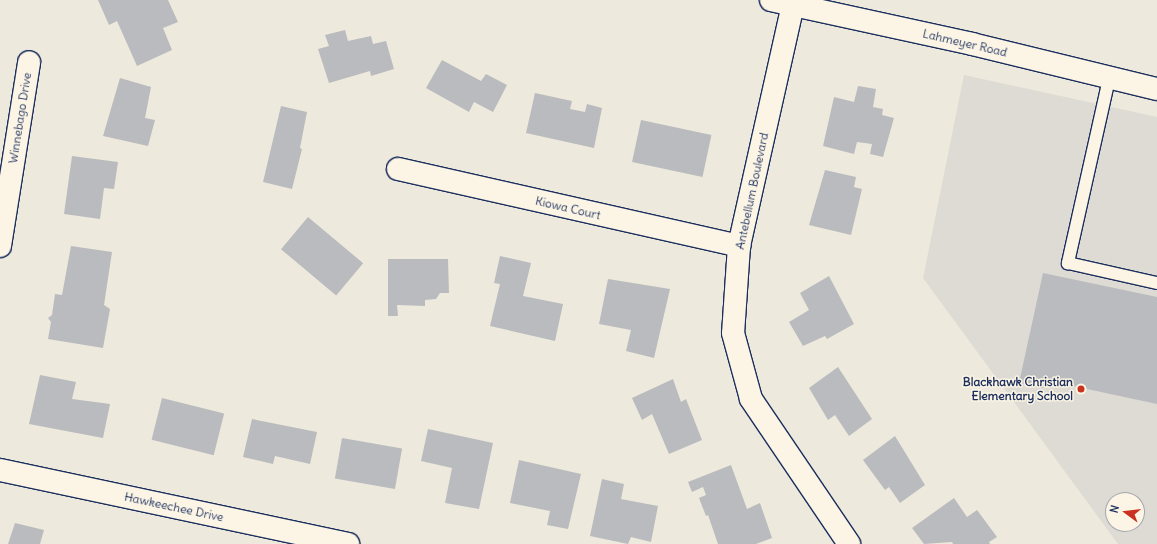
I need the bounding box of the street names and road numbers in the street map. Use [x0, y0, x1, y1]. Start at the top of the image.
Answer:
street label: Lahmeyer Road [921, 26, 1009, 60]
street label: Winnebago Drive [6, 71, 34, 165]
street label: Antebellum Boulevard [733, 131, 771, 251]
street label: Kiowa Court [534, 194, 602, 222]
street label: Hawkeechee Drive [123, 489, 225, 525]

